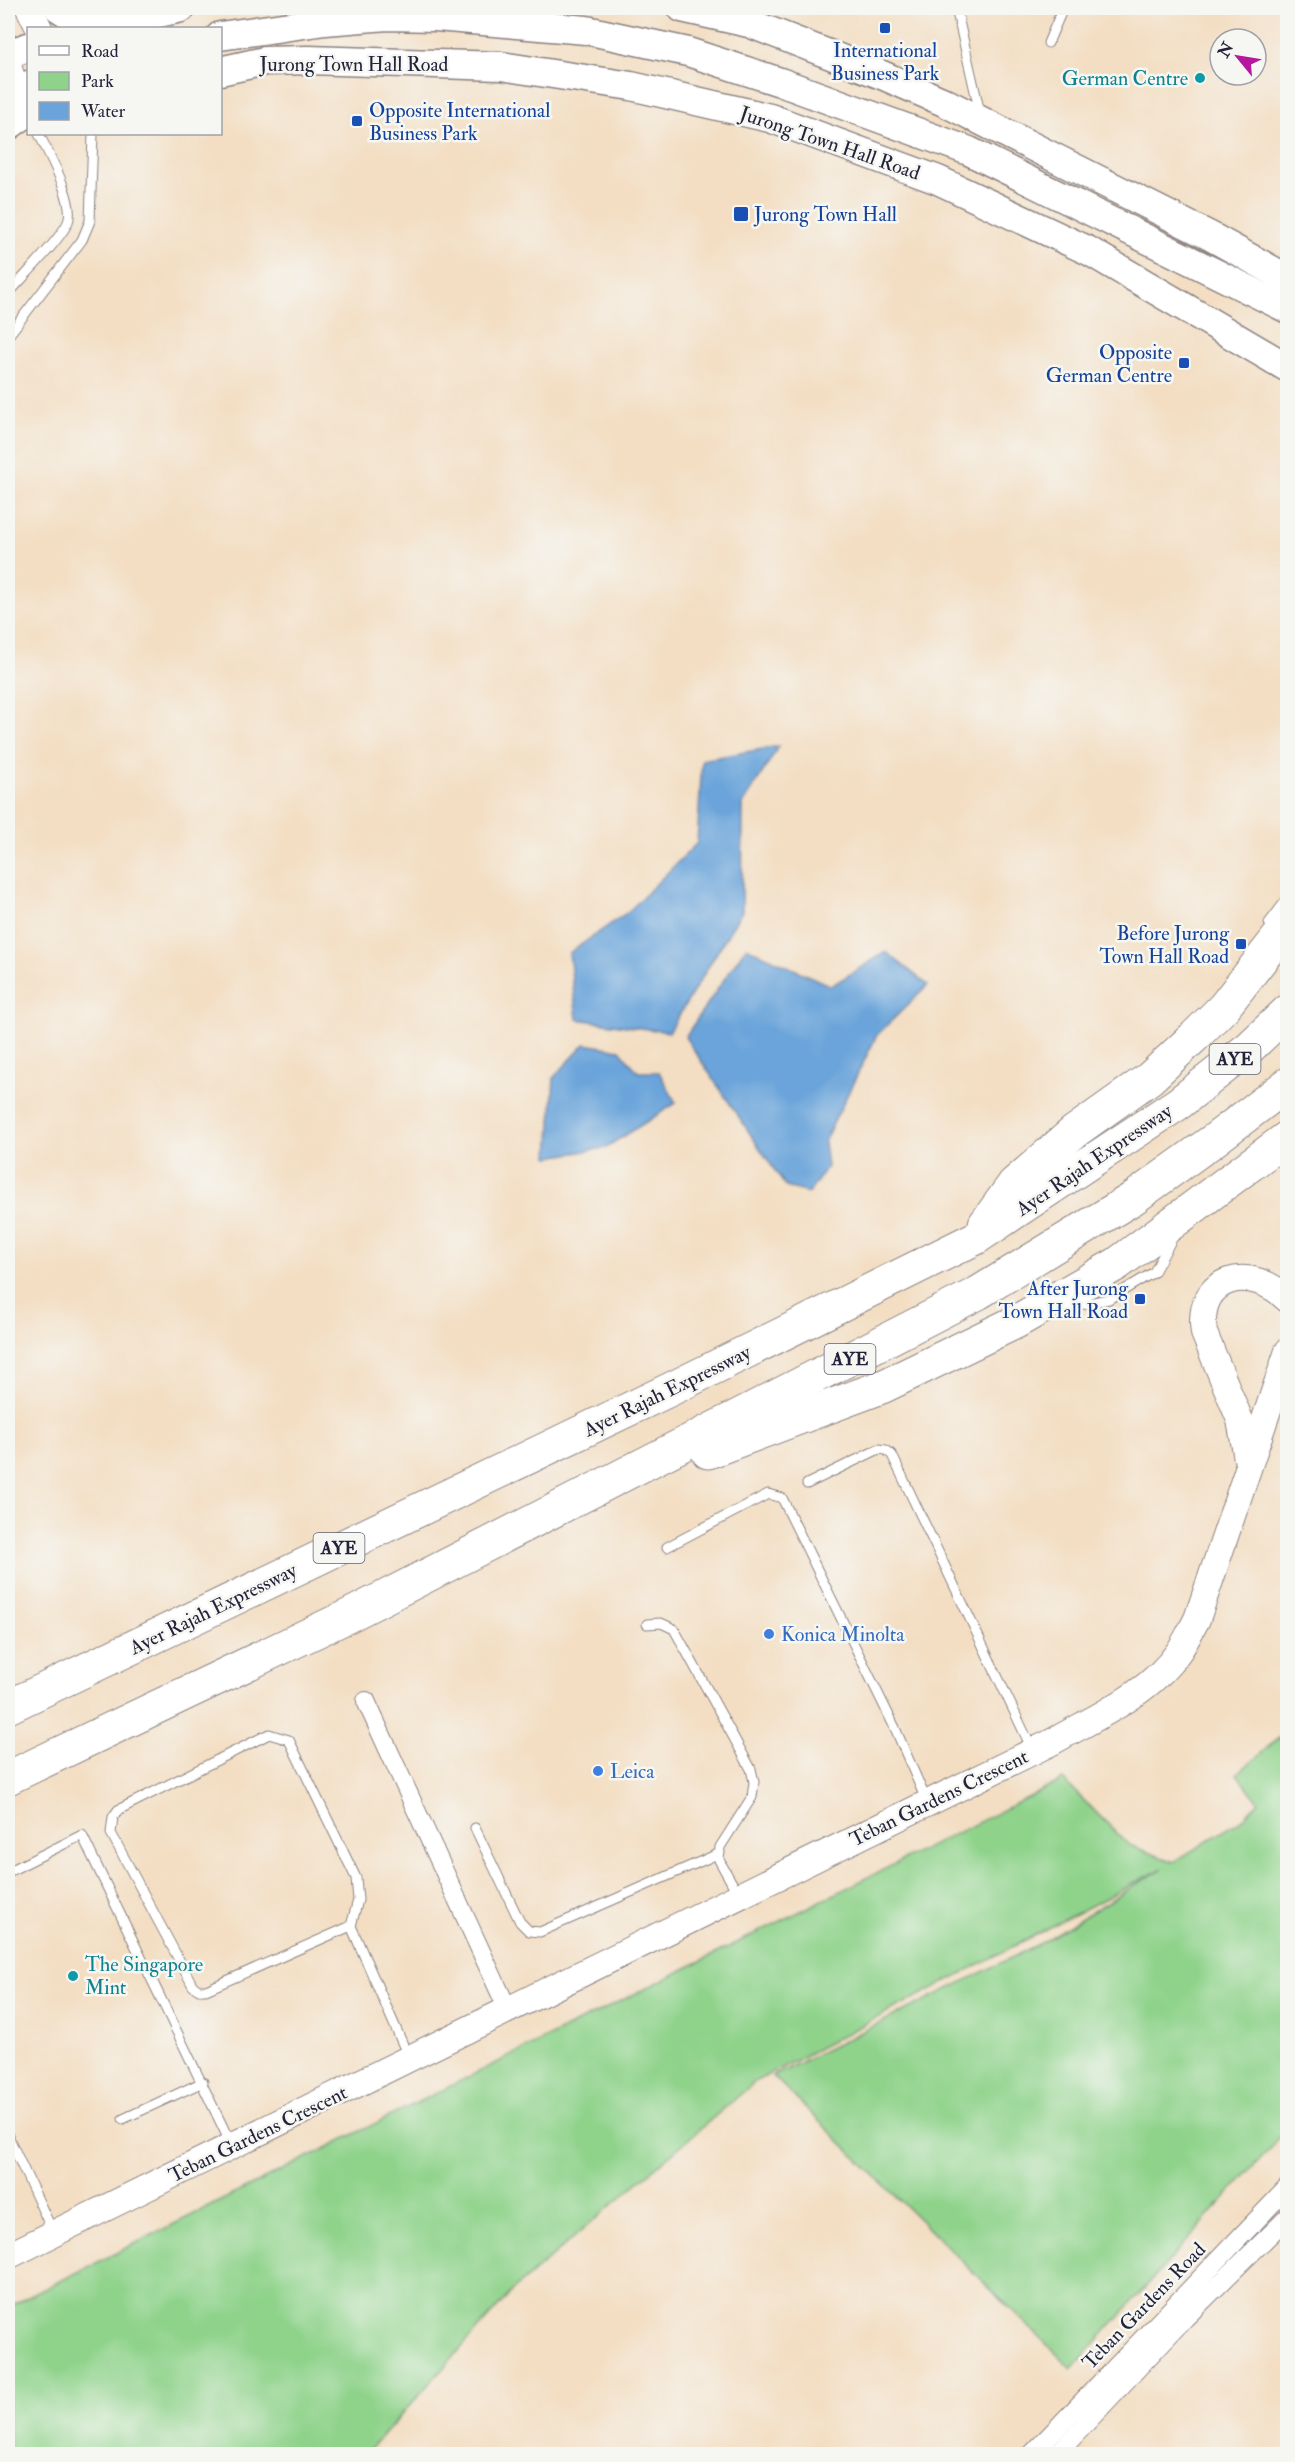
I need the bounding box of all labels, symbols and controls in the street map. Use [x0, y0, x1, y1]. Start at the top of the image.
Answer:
marker: International Business Park [878, 21, 892, 35]
legend [27, 27, 222, 135]
north arrow [1208, 27, 1268, 87]
place label: International Business Park [831, 38, 940, 86]
text: N [1213, 38, 1238, 62]
text: Road [81, 40, 119, 63]
street label: Jurong Town Hall Road [259, 52, 449, 77]
place label: German Centre [1062, 66, 1188, 91]
text: Park [81, 70, 114, 93]
marker: German Centre [1193, 71, 1207, 85]
place label: Opposite International Business Park [369, 98, 550, 146]
text: Water [80, 100, 125, 123]
street label: Jurong Town Hall Road [736, 100, 924, 186]
marker: Opposite International Business Park [350, 114, 364, 128]
place label: Jurong Town Hall [753, 202, 897, 227]
marker: Jurong Town Hall [732, 205, 750, 223]
place label: Opposite German Centre [1046, 340, 1172, 388]
marker: Opposite German Centre [1177, 356, 1191, 370]
place label: Before Jurong Town Hall Road [1099, 921, 1230, 969]
marker: Before Jurong Town Hall Road [1234, 937, 1248, 951]
road number: AYE [1210, 1044, 1260, 1074]
street label: Ayer Rajah Expressway [1010, 1098, 1178, 1223]
place label: After Jurong Town Hall Road [998, 1276, 1129, 1324]
marker: After Jurong Town Hall Road [1133, 1292, 1147, 1306]
street label: Ayer Rajah Expressway [578, 1339, 756, 1444]
road number: AYE [824, 1344, 876, 1374]
road number: AYE [314, 1533, 364, 1563]
street label: Ayer Rajah Expressway [124, 1557, 302, 1662]
place label: Konica Minolta [781, 1622, 905, 1647]
marker: Konica Minolta [762, 1627, 776, 1641]
street label: Teban Gardens Crescent [846, 1744, 1033, 1852]
place label: Leica [610, 1759, 655, 1784]
marker: Leica [591, 1764, 605, 1778]
place label: The Singapore Mint [85, 1952, 203, 2000]
marker: The Singapore Mint [66, 1969, 80, 1983]
street label: Teban Gardens Crescent [165, 2080, 352, 2188]
street label: Teban Gardens Road [1077, 2237, 1211, 2375]

